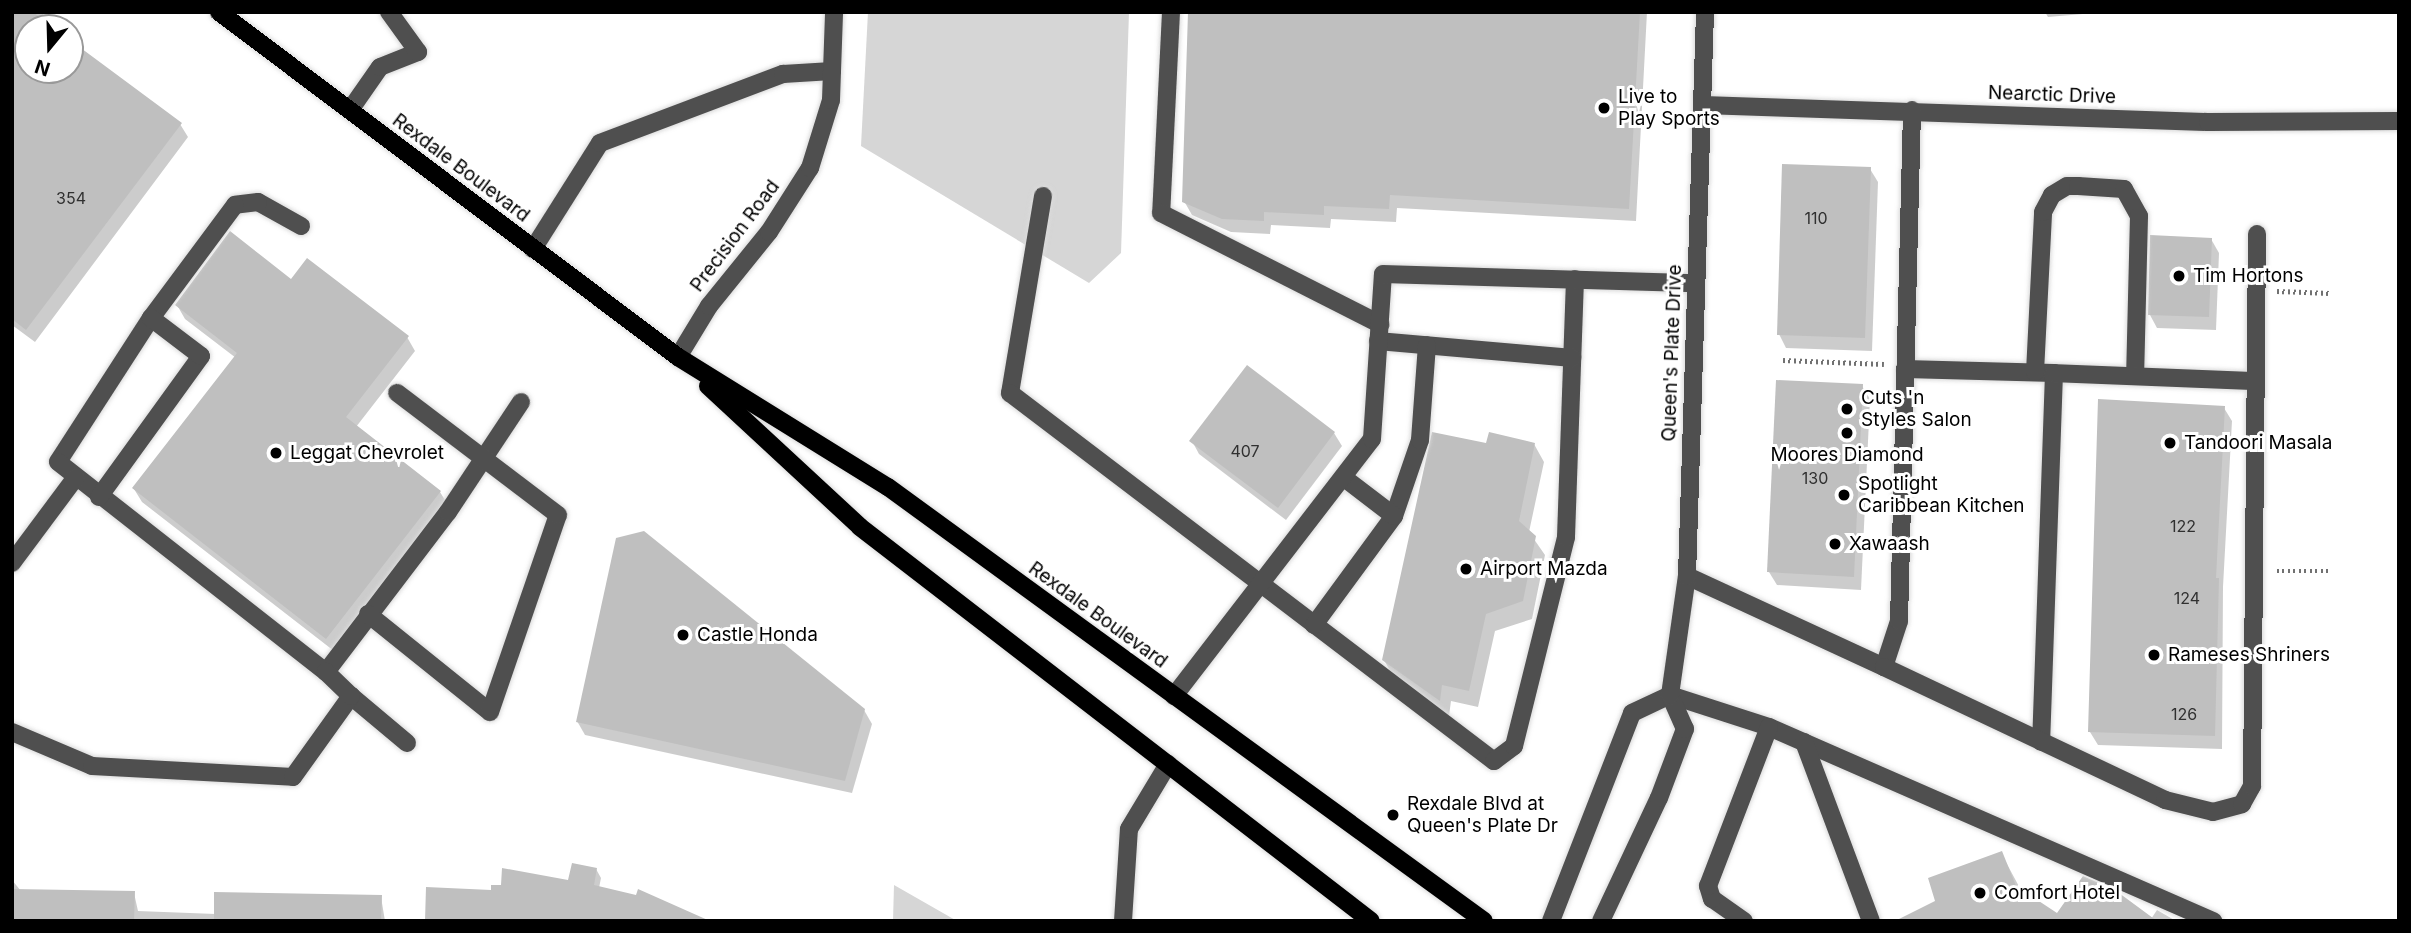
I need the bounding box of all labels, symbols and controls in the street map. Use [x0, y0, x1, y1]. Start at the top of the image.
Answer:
north arrow [14, 14, 84, 84]
text: N [32, 54, 53, 81]
street label: Nearctic Drive [1988, 81, 2116, 109]
place label: Live to Play Sports [1618, 86, 1720, 130]
marker: Live to Play Sports [1596, 100, 1612, 116]
street label: Rexdale Boulevard [388, 109, 534, 227]
street label: Precision Road [686, 176, 784, 296]
house number: 354 [56, 188, 86, 208]
house number: 110 [1804, 208, 1828, 228]
street label: Queen's Plate Drive [1658, 264, 1686, 442]
place label: Tim Hortons [2193, 265, 2303, 287]
marker: Tim Hortons [2171, 268, 2187, 284]
place label: Cuts 'n Styles Salon [1861, 387, 1972, 431]
marker: Cuts 'n Styles Salon [1839, 401, 1855, 417]
marker: Moores Diamond [1839, 425, 1855, 441]
place label: Tandoori Masala [2184, 432, 2332, 454]
marker: Tandoori Masala [2162, 435, 2178, 451]
house number: 407 [1230, 441, 1260, 461]
place label: Leggat Chevrolet [290, 442, 444, 464]
place label: Moores Diamond [1770, 444, 1924, 466]
marker: Leggat Chevrolet [268, 445, 284, 461]
house number: 130 [1802, 468, 1828, 488]
place label: Spotlight Caribbean Kitchen [1858, 473, 2024, 517]
marker: Spotlight Caribbean Kitchen [1836, 487, 1852, 503]
house number: 122 [2170, 516, 2196, 536]
place label: Xawaash [1849, 533, 1930, 555]
marker: Xawaash [1827, 536, 1843, 552]
street label: Rexdale Boulevard [1024, 557, 1172, 673]
place label: Airport Mazda [1480, 558, 1608, 580]
marker: Airport Mazda [1458, 561, 1474, 577]
house number: 124 [2174, 588, 2200, 608]
place label: Castle Honda [697, 624, 818, 646]
marker: Castle Honda [675, 627, 691, 643]
place label: Rameses Shriners [2168, 644, 2330, 666]
marker: Rameses Shriners [2146, 647, 2162, 663]
house number: 126 [2171, 704, 2197, 724]
place label: Rexdale Blvd at Queen's Plate Dr [1407, 793, 1558, 837]
marker: Rexdale Blvd at Queen's Plate Dr [1385, 807, 1401, 823]
place label: Comfort Hotel [1994, 882, 2120, 904]
marker: Comfort Hotel [1972, 885, 1988, 901]

